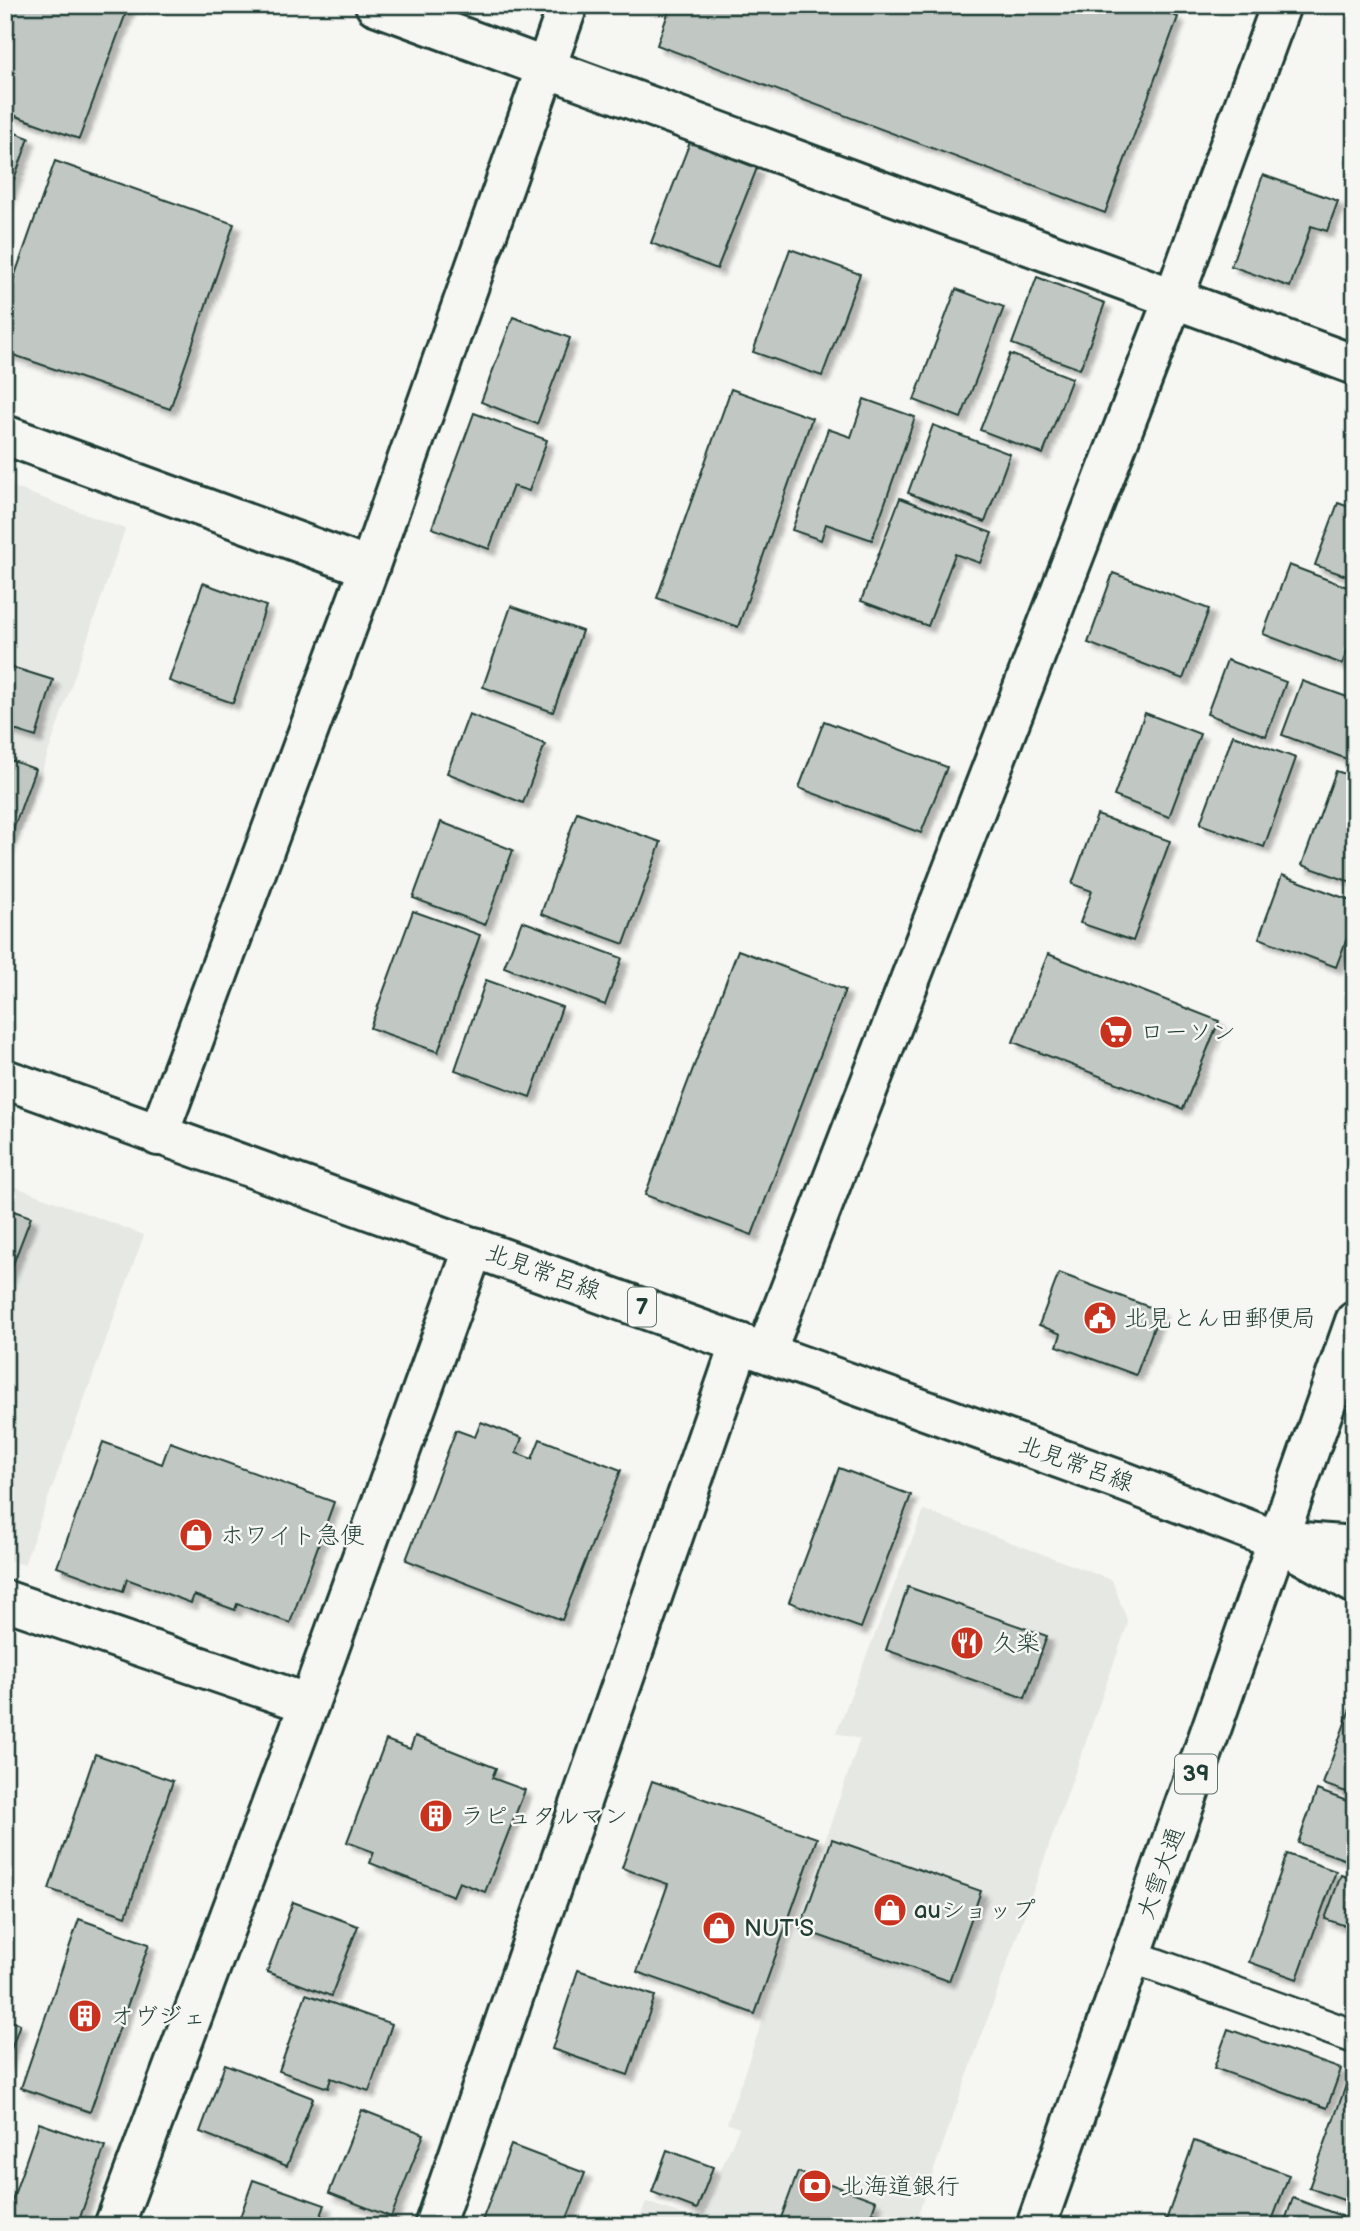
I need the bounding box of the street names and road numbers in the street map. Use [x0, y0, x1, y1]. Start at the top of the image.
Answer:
street label: 北見常呂線 [482, 1238, 604, 1306]
road number: 7 [628, 1288, 656, 1326]
street label: 北見常呂線 [1015, 1430, 1137, 1498]
road number: 39 [1175, 1754, 1217, 1794]
street label: 大雪大通 [1131, 1823, 1191, 1923]

